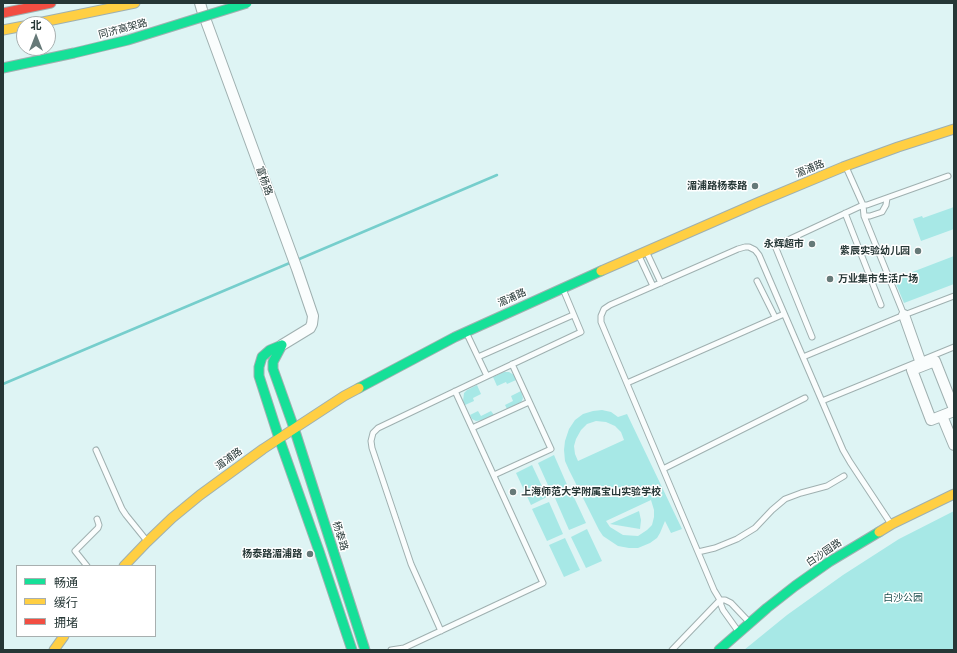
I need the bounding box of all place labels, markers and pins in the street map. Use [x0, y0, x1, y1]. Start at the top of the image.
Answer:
place label: 湄浦路杨泰路 [687, 180, 747, 192]
marker: 湄浦路杨泰路 [750, 181, 760, 191]
place label: 永辉超市 [764, 238, 804, 250]
marker: 永辉超市 [807, 239, 817, 249]
place label: 紫辰实验幼儿园 [840, 245, 910, 257]
marker: 紫辰实验幼儿园 [913, 246, 923, 256]
place label: 万业集市生活广场 [838, 273, 918, 285]
marker: 万业集市生活广场 [825, 274, 835, 284]
place label: 上海师范大学附属宝山实验学校 [521, 486, 661, 498]
marker: 上海师范大学附属宝山实验学校 [508, 487, 518, 497]
place label: 杨泰路湄浦路 [242, 548, 302, 560]
marker: 杨泰路湄浦路 [305, 549, 315, 559]

